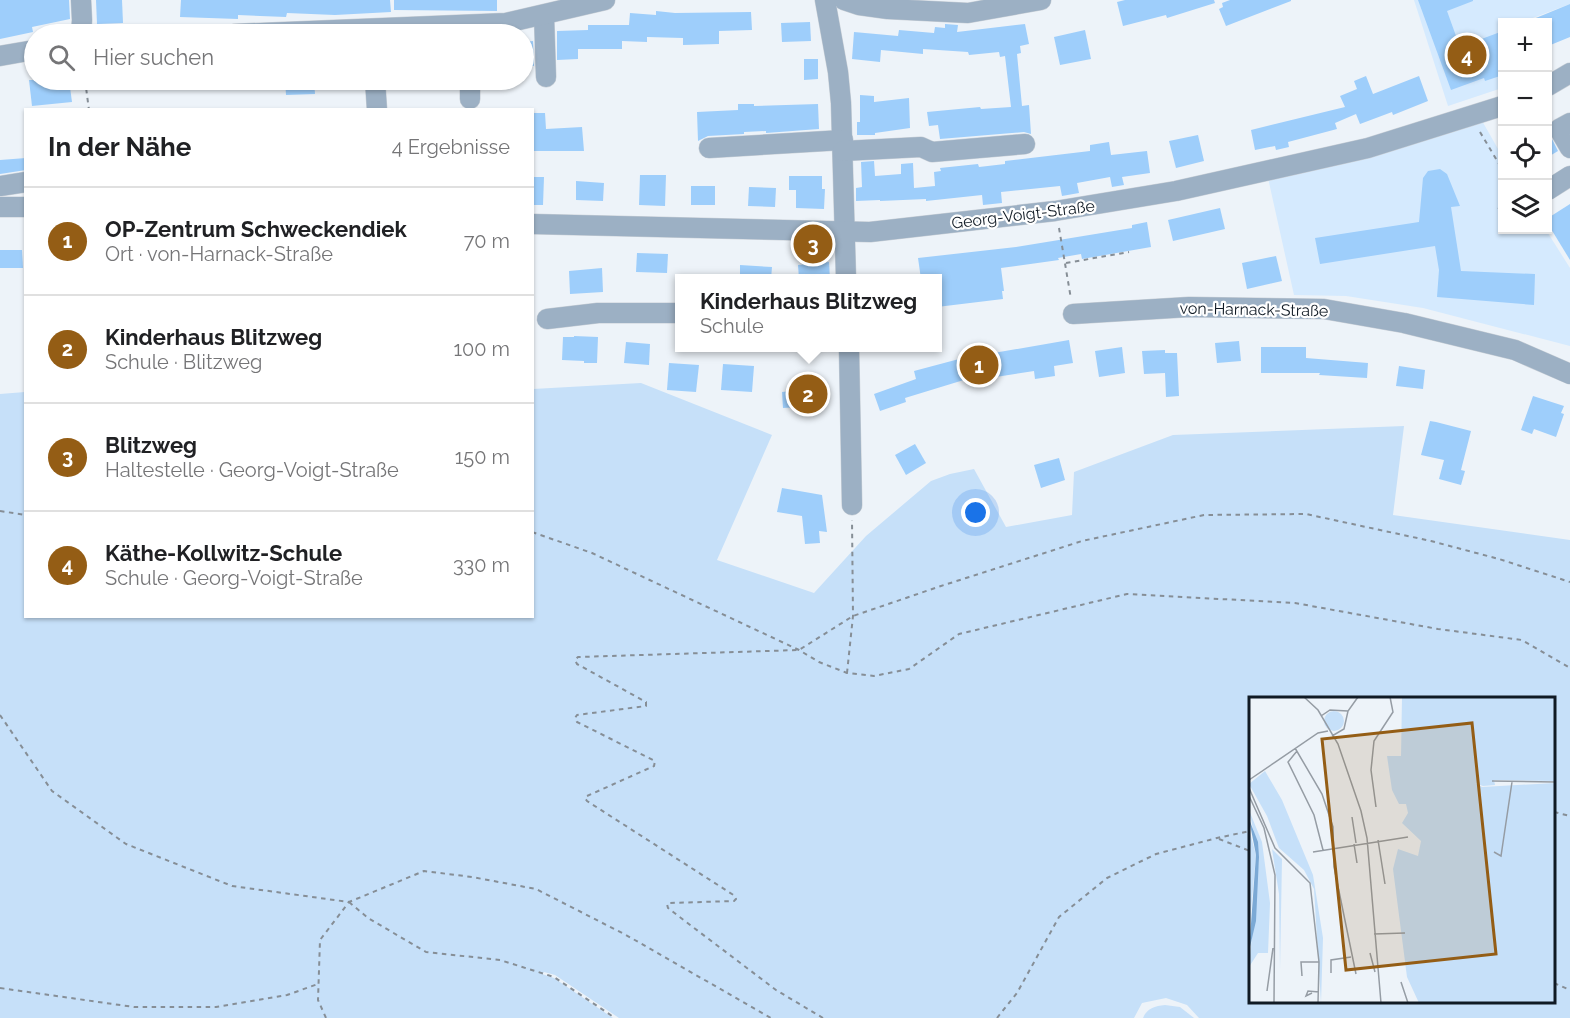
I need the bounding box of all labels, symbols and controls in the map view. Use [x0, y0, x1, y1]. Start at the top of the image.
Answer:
map controls [1498, 18, 1552, 234]
button: + [1498, 18, 1552, 72]
search box [24, 24, 534, 90]
pin: 4 [1448, 32, 1486, 78]
icon: search [45, 41, 78, 74]
text: Hier suchen [93, 44, 214, 70]
button: − [1498, 72, 1552, 126]
button: locate [1498, 126, 1552, 180]
text: In der Nähe [48, 132, 191, 162]
text: 4 Ergebnisse [392, 135, 510, 159]
button: layers [1498, 180, 1552, 234]
street label: Georg-Voigt-Straße [950, 196, 1096, 233]
text: OP-Zentrum Schweckendiek [105, 216, 407, 242]
pin: 3 [794, 222, 832, 266]
text: 1 [63, 229, 72, 253]
text: 70 m [464, 229, 510, 253]
text: Ort · von-Harnack-Straße [105, 242, 333, 266]
popup [675, 274, 942, 352]
text: Kinderhaus Blitzweg [700, 288, 917, 314]
street label: von-Harnack-Straße [1179, 299, 1328, 320]
text: Schule [700, 314, 764, 338]
text: Kinderhaus Blitzweg [105, 324, 322, 350]
text: 2 [62, 337, 73, 361]
text: 100 m [453, 337, 510, 361]
pin: 1 [960, 342, 998, 388]
text: Schule · Blitzweg [105, 350, 262, 374]
pin: 2 [788, 372, 828, 416]
text: Blitzweg [105, 432, 197, 458]
text: 3 [62, 445, 73, 469]
text: 150 m [455, 445, 510, 469]
text: Haltestelle · Georg-Voigt-Straße [105, 458, 399, 482]
your location [961, 498, 990, 527]
text: Käthe-Kollwitz-Schule [105, 540, 342, 566]
text: 4 [62, 553, 73, 577]
text: 330 m [453, 553, 510, 577]
text: Schule · Georg-Voigt-Straße [105, 566, 363, 590]
inset map [1249, 697, 1555, 1003]

